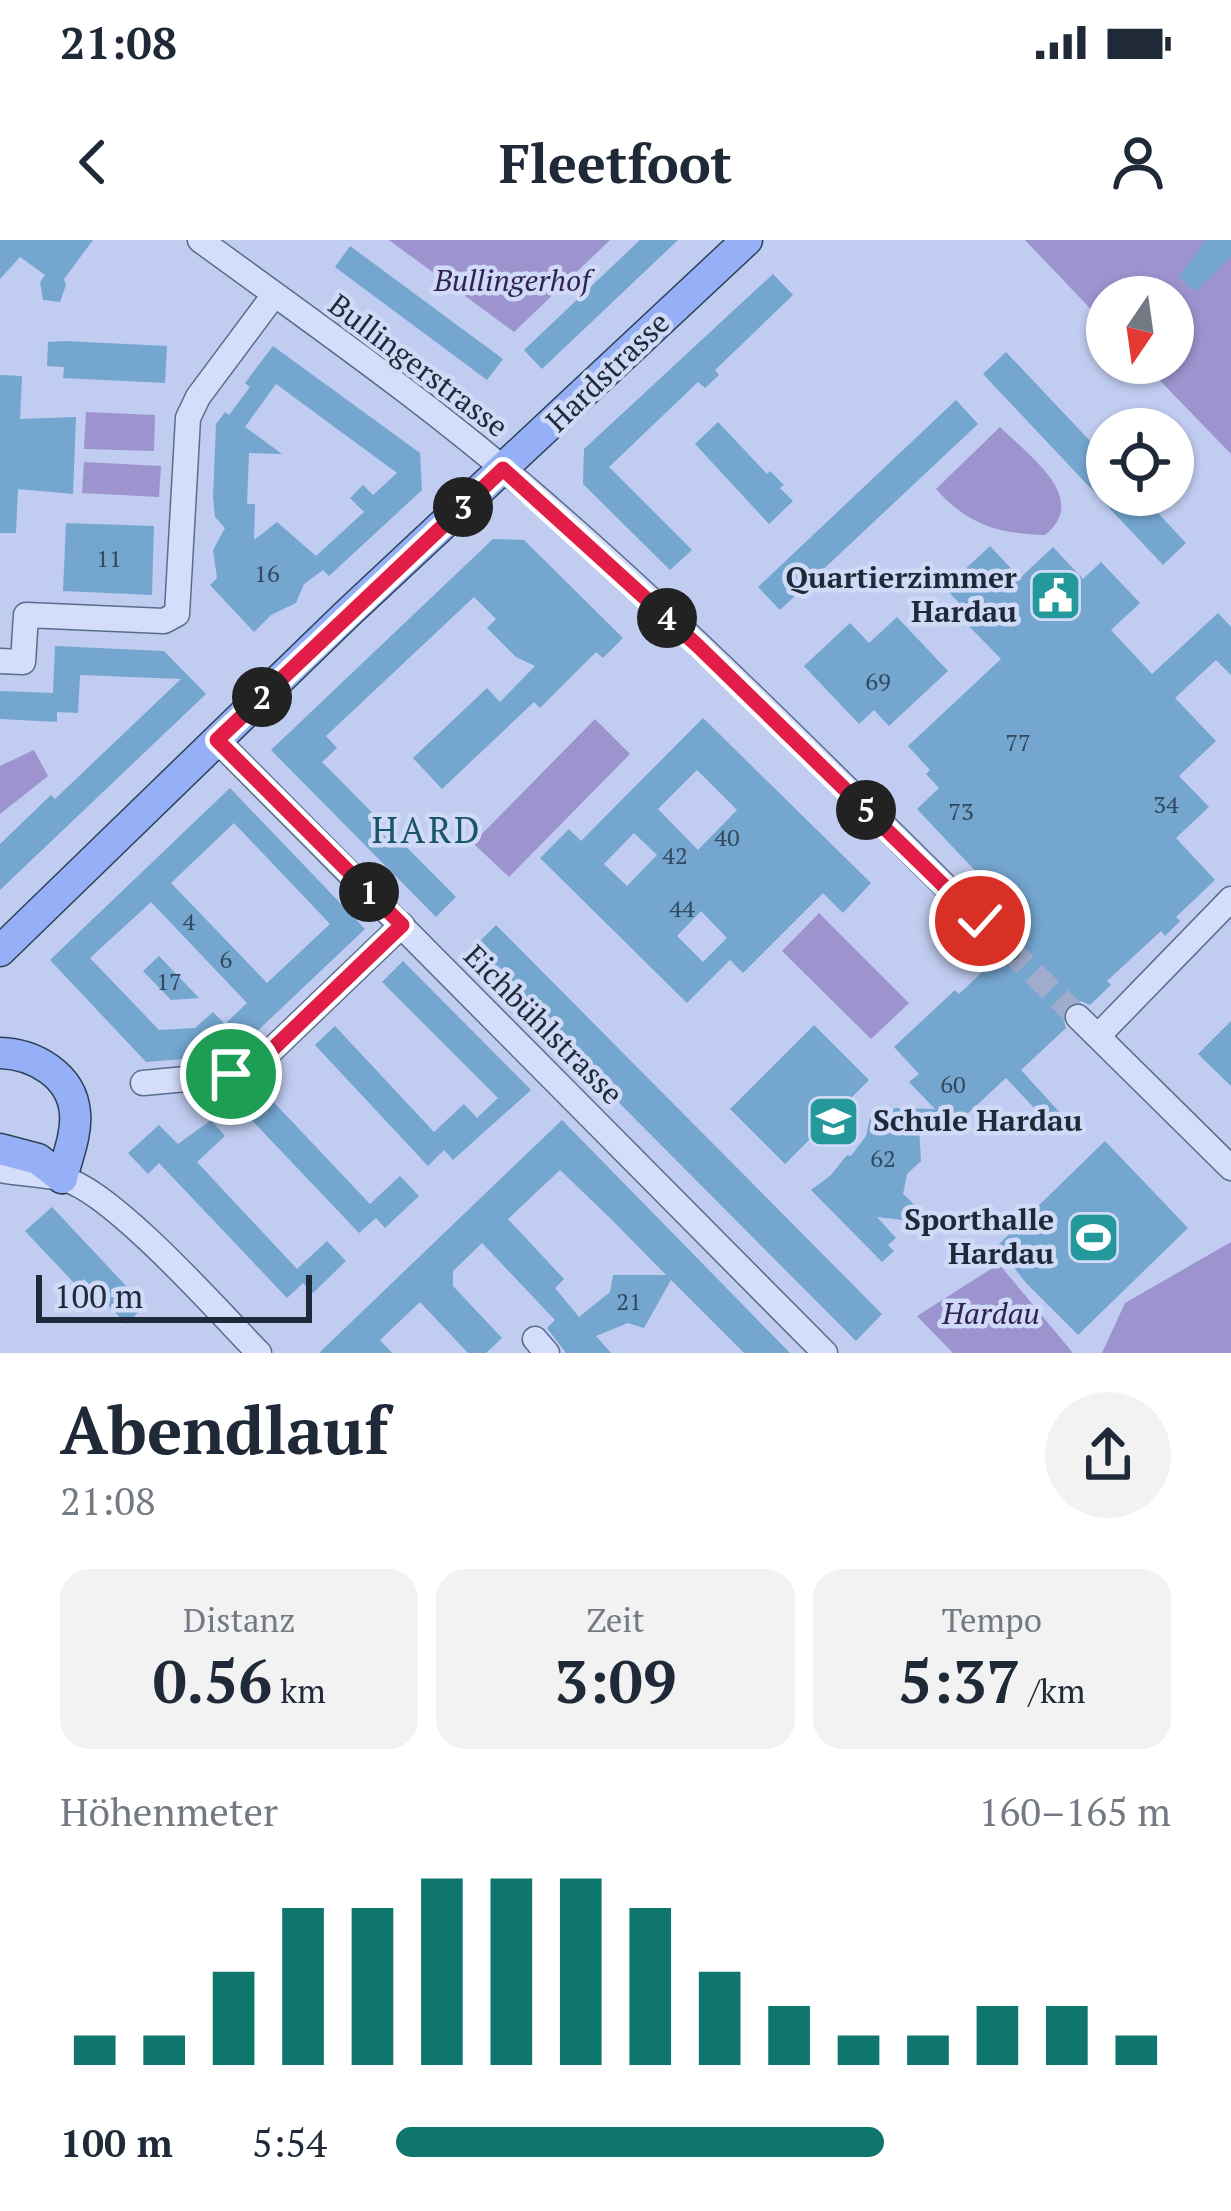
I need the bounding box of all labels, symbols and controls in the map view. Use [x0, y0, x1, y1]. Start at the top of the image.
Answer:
text: 21:08 [60, 12, 177, 72]
text: Fleetfoot [499, 127, 732, 198]
icon: back [60, 129, 126, 195]
icon: person [1105, 129, 1171, 195]
park label: Bullingerhof [433, 260, 595, 300]
north arrow [1086, 276, 1194, 384]
map controls [1086, 276, 1194, 516]
street label: Bullingerstrasse [321, 285, 516, 446]
street label: Hardstrasse [537, 302, 678, 440]
button: locate [1086, 408, 1194, 516]
pin: 3 [433, 477, 493, 537]
text: 3 [454, 485, 472, 528]
house number: 11 [96, 542, 122, 574]
house number: 16 [254, 557, 280, 589]
place label: Quartierzimmer Hardau [785, 557, 1017, 631]
public building icon: Quartierzimmer Hardau [1028, 567, 1084, 623]
pin: 4 [637, 588, 697, 648]
text: 4 [658, 596, 676, 639]
house number: 69 [865, 665, 891, 697]
pin: 2 [232, 667, 292, 727]
text: 2 [253, 675, 271, 718]
house number: 77 [1005, 726, 1031, 758]
pin: 5 [836, 780, 896, 840]
text: 5 [857, 788, 875, 831]
house number: 34 [1153, 788, 1179, 820]
house number: 73 [948, 795, 974, 827]
district label: HARD [371, 806, 483, 853]
house number: 40 [714, 821, 740, 853]
house number: 42 [662, 839, 688, 871]
pin: 1 [339, 862, 399, 922]
text: 1 [360, 870, 378, 913]
pin [929, 870, 1031, 972]
icon: check [947, 888, 1013, 954]
house number: 44 [669, 892, 695, 924]
house number: 4 [183, 905, 196, 937]
street label: Eichbühlstrasse [455, 936, 632, 1113]
house number: 6 [220, 943, 233, 975]
house number: 17 [156, 965, 182, 997]
pin [180, 1023, 282, 1125]
icon: arrive [198, 1041, 264, 1107]
house number: 60 [940, 1068, 966, 1100]
school or university icon: Schule Hardau [806, 1093, 862, 1149]
place label: Schule Hardau [873, 1100, 1083, 1140]
house number: 62 [870, 1142, 896, 1174]
place label: Sporthalle Hardau [904, 1199, 1054, 1273]
sports icon: Sporthalle Hardau [1065, 1209, 1121, 1265]
scale bar [36, 1269, 312, 1322]
text: 100 m [54, 1274, 143, 1317]
house number: 21 [616, 1285, 642, 1317]
park label: Hardau [941, 1293, 1040, 1333]
text: Abendlauf [60, 1385, 389, 1473]
button: share [1045, 1392, 1171, 1518]
text: 21:08 [60, 1474, 156, 1526]
text: Distanz [183, 1598, 295, 1641]
text: Zeit [586, 1598, 645, 1641]
text: Tempo [942, 1598, 1042, 1641]
text: 0.56 [153, 1641, 272, 1720]
text: 3:09 [554, 1641, 677, 1720]
text: 5:37 [898, 1641, 1021, 1720]
text: km [272, 1669, 326, 1712]
text: /km [1021, 1669, 1085, 1712]
text: Höhenmeter [60, 1785, 278, 1837]
text: 160–165 m [979, 1785, 1171, 1837]
text: 100 m [60, 2116, 173, 2168]
text: 5:54 [252, 2116, 327, 2168]

